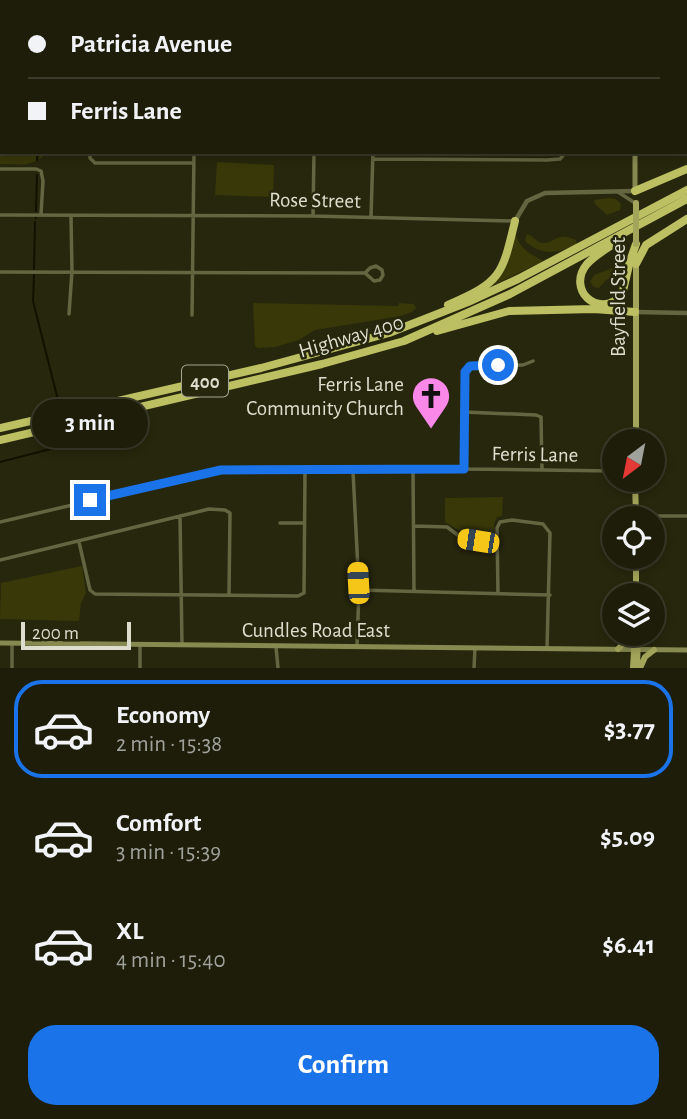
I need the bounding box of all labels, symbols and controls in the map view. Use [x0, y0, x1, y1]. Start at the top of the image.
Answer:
text: Patricia Avenue [70, 31, 232, 57]
text: Ferris Lane [70, 98, 182, 124]
street label: Rose Street [269, 189, 361, 212]
street label: Bayfield Street [608, 237, 629, 357]
street label: Highway 400 [296, 311, 406, 361]
route start [482, 349, 514, 381]
road number: 400 [182, 366, 228, 396]
place label: Ferris Lane Community Church [246, 374, 404, 419]
church icon: Ferris Lane Community Church [410, 375, 452, 430]
callout: 3 min [32, 398, 148, 448]
text: 3 min [65, 412, 115, 435]
north arrow [602, 429, 665, 492]
map controls [602, 429, 665, 646]
street label: Ferris Lane [491, 443, 579, 466]
route end [74, 484, 106, 516]
button: locate [602, 506, 665, 569]
car [456, 527, 501, 555]
car [347, 561, 370, 605]
button: layers [602, 583, 665, 646]
scale bar [21, 618, 131, 650]
street label: Cundles Road East [242, 620, 390, 641]
text: 200 m [32, 624, 79, 643]
icon: car [32, 698, 95, 761]
text: Economy [116, 702, 210, 728]
text: $3.77 [604, 716, 655, 742]
text: 2 min · 15:38 [116, 733, 222, 756]
icon: car [32, 806, 95, 869]
text: Comfort [116, 810, 201, 836]
text: $5.09 [600, 824, 655, 850]
text: 3 min · 15:39 [116, 841, 221, 864]
icon: car [32, 914, 95, 977]
text: XL [116, 918, 143, 944]
text: $6.41 [602, 932, 655, 958]
text: 4 min · 15:40 [116, 949, 226, 972]
button: Confirm [28, 1025, 659, 1105]

